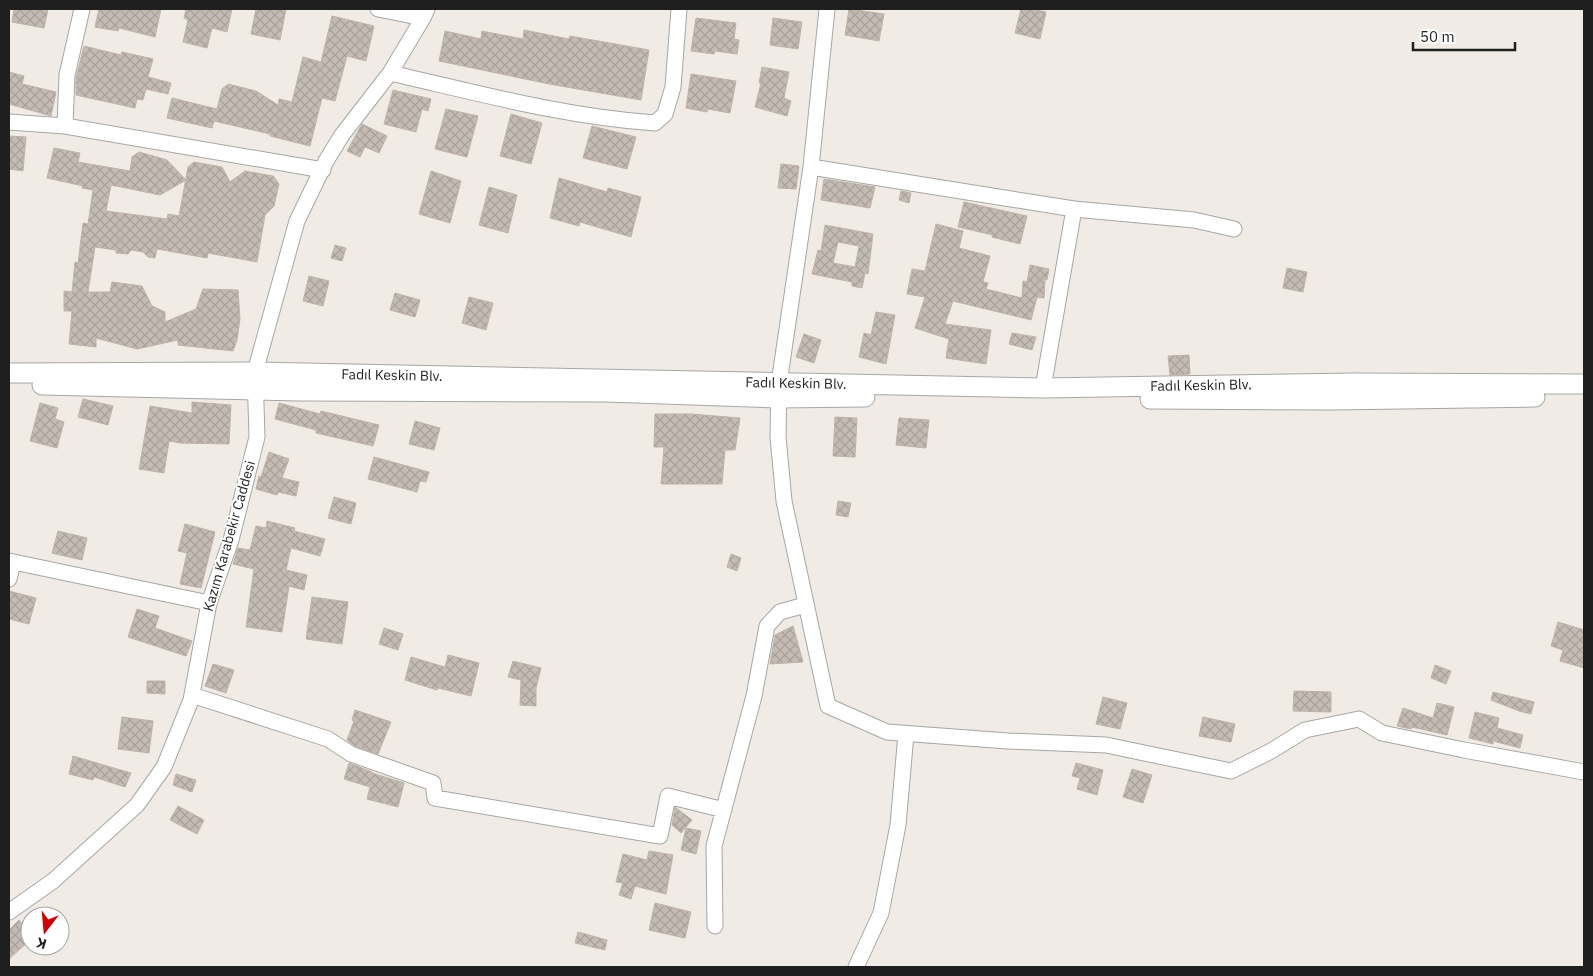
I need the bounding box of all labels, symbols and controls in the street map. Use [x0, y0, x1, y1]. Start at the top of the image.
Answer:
scale bar [1413, 20, 1516, 52]
text: 50 m [1420, 27, 1455, 46]
street label: Fadıl Keskin Blv. [341, 365, 443, 385]
street label: Fadıl Keskin Blv. [745, 373, 847, 393]
street label: Fadıl Keskin Blv. [1150, 375, 1252, 395]
street label: Kazım Karabekir Caddesi [199, 459, 259, 613]
north arrow [20, 906, 70, 956]
text: K [34, 933, 49, 953]

